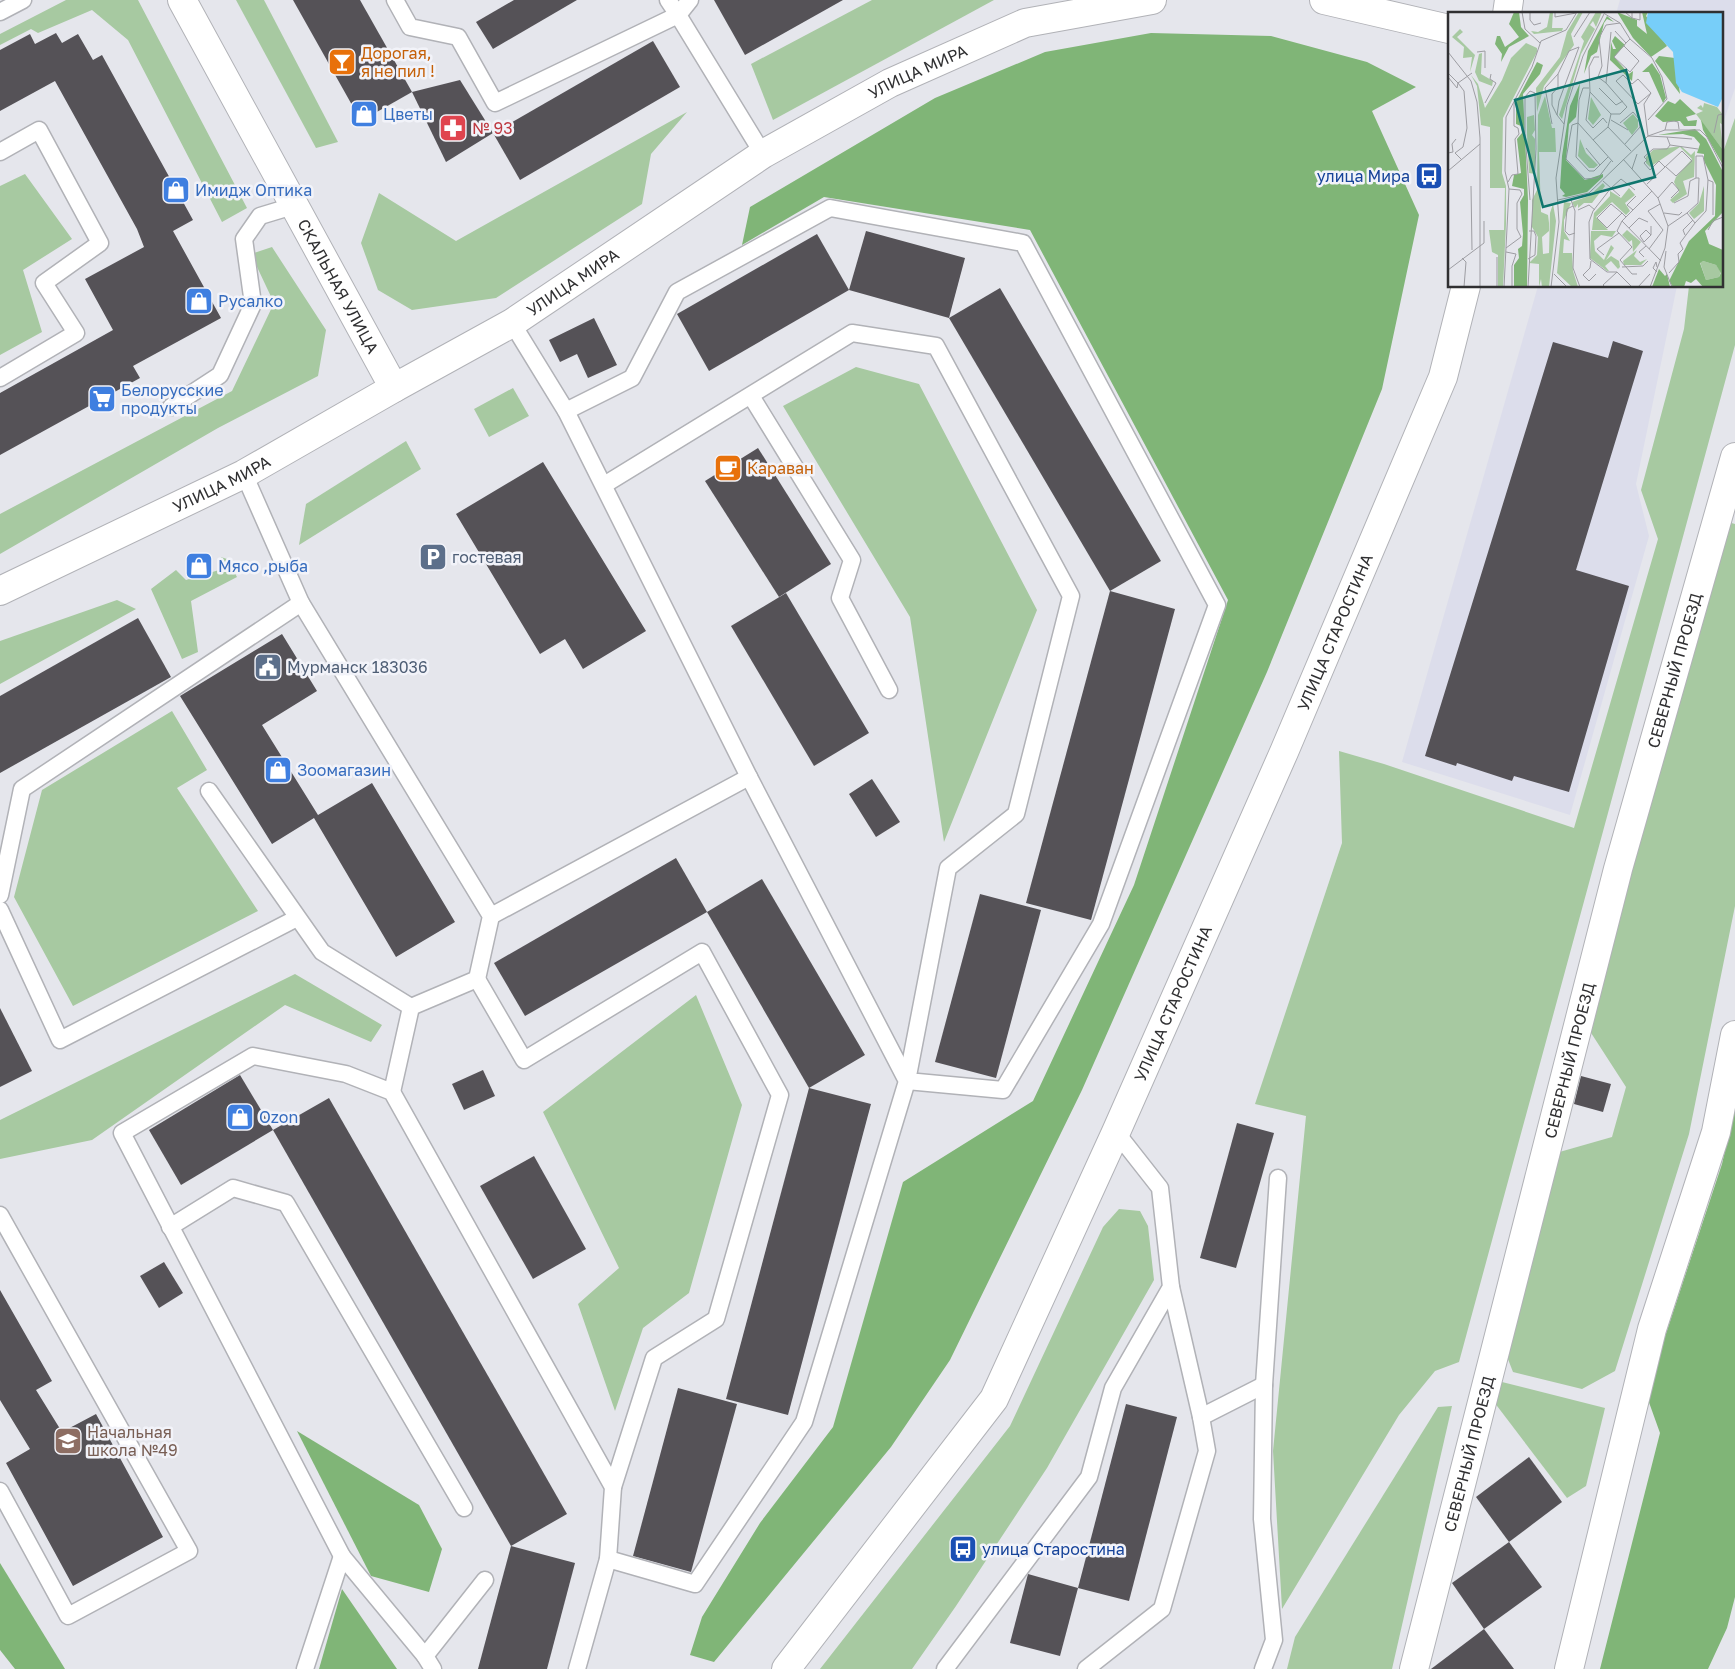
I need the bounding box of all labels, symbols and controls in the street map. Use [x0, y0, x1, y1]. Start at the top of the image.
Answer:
inset map [1448, 12, 1722, 288]
street label: УЛИЦА МИРА [865, 40, 971, 103]
place label: Дорогая, я не пил ! [361, 43, 435, 81]
bar icon: Дорогая, я не пил ! [327, 47, 357, 77]
shop icon: Цветы [349, 99, 379, 129]
place label: Цветы [383, 104, 433, 124]
pharmacy icon: № 93 [438, 113, 468, 143]
place label: № 93 [472, 118, 513, 138]
bus stop icon: улица Мира [1414, 161, 1444, 191]
place label: улица Мира [1317, 166, 1410, 186]
shop icon: Имидж Оптика [161, 175, 191, 205]
place label: Имидж Оптика [195, 180, 312, 200]
street label: СКАЛЬНАЯ УЛИЦА [294, 215, 383, 357]
street label: УЛИЦА МИРА [523, 244, 623, 320]
shop icon: Русалко [184, 286, 214, 316]
place label: Русалко [218, 291, 283, 311]
place label: Белорусские продукты [121, 380, 224, 418]
supermarket icon: Белорусские продукты [87, 384, 117, 414]
street label: УЛИЦА МИРА [169, 451, 274, 517]
cafe icon: Караван [713, 453, 743, 483]
place label: Караван [747, 458, 814, 478]
parking icon: гостевая [418, 542, 448, 572]
place label: гостевая [452, 547, 522, 567]
street label: УЛИЦА СТАРОСТИНА [1293, 550, 1377, 714]
shop icon: Мясо ,рыба [184, 551, 214, 581]
place label: Мясо ,рыба [218, 556, 308, 576]
street label: СЕВЕРНЫЙ ПРОЕЗД [1643, 590, 1706, 750]
public building icon: Мурманск 183036 [253, 652, 283, 682]
place label: Мурманск 183036 [287, 657, 428, 677]
shop icon: Зоомагазин [263, 755, 293, 785]
place label: Зоомагазин [297, 760, 391, 780]
street label: УЛИЦА СТАРОСТИНА [1130, 922, 1216, 1085]
street label: СЕВЕРНЫЙ ПРОЕЗД [1540, 980, 1599, 1141]
shop icon: Ozon [225, 1102, 255, 1132]
place label: Ozon [259, 1107, 298, 1127]
street label: СЕВЕРНЫЙ ПРОЕЗД [1439, 1373, 1498, 1534]
place label: Начальная школа №49 [87, 1422, 178, 1460]
school or university icon: Начальная школа №49 [53, 1426, 83, 1456]
bus stop icon: улица Старостина [948, 1534, 978, 1564]
place label: улица Старостина [982, 1539, 1125, 1559]

